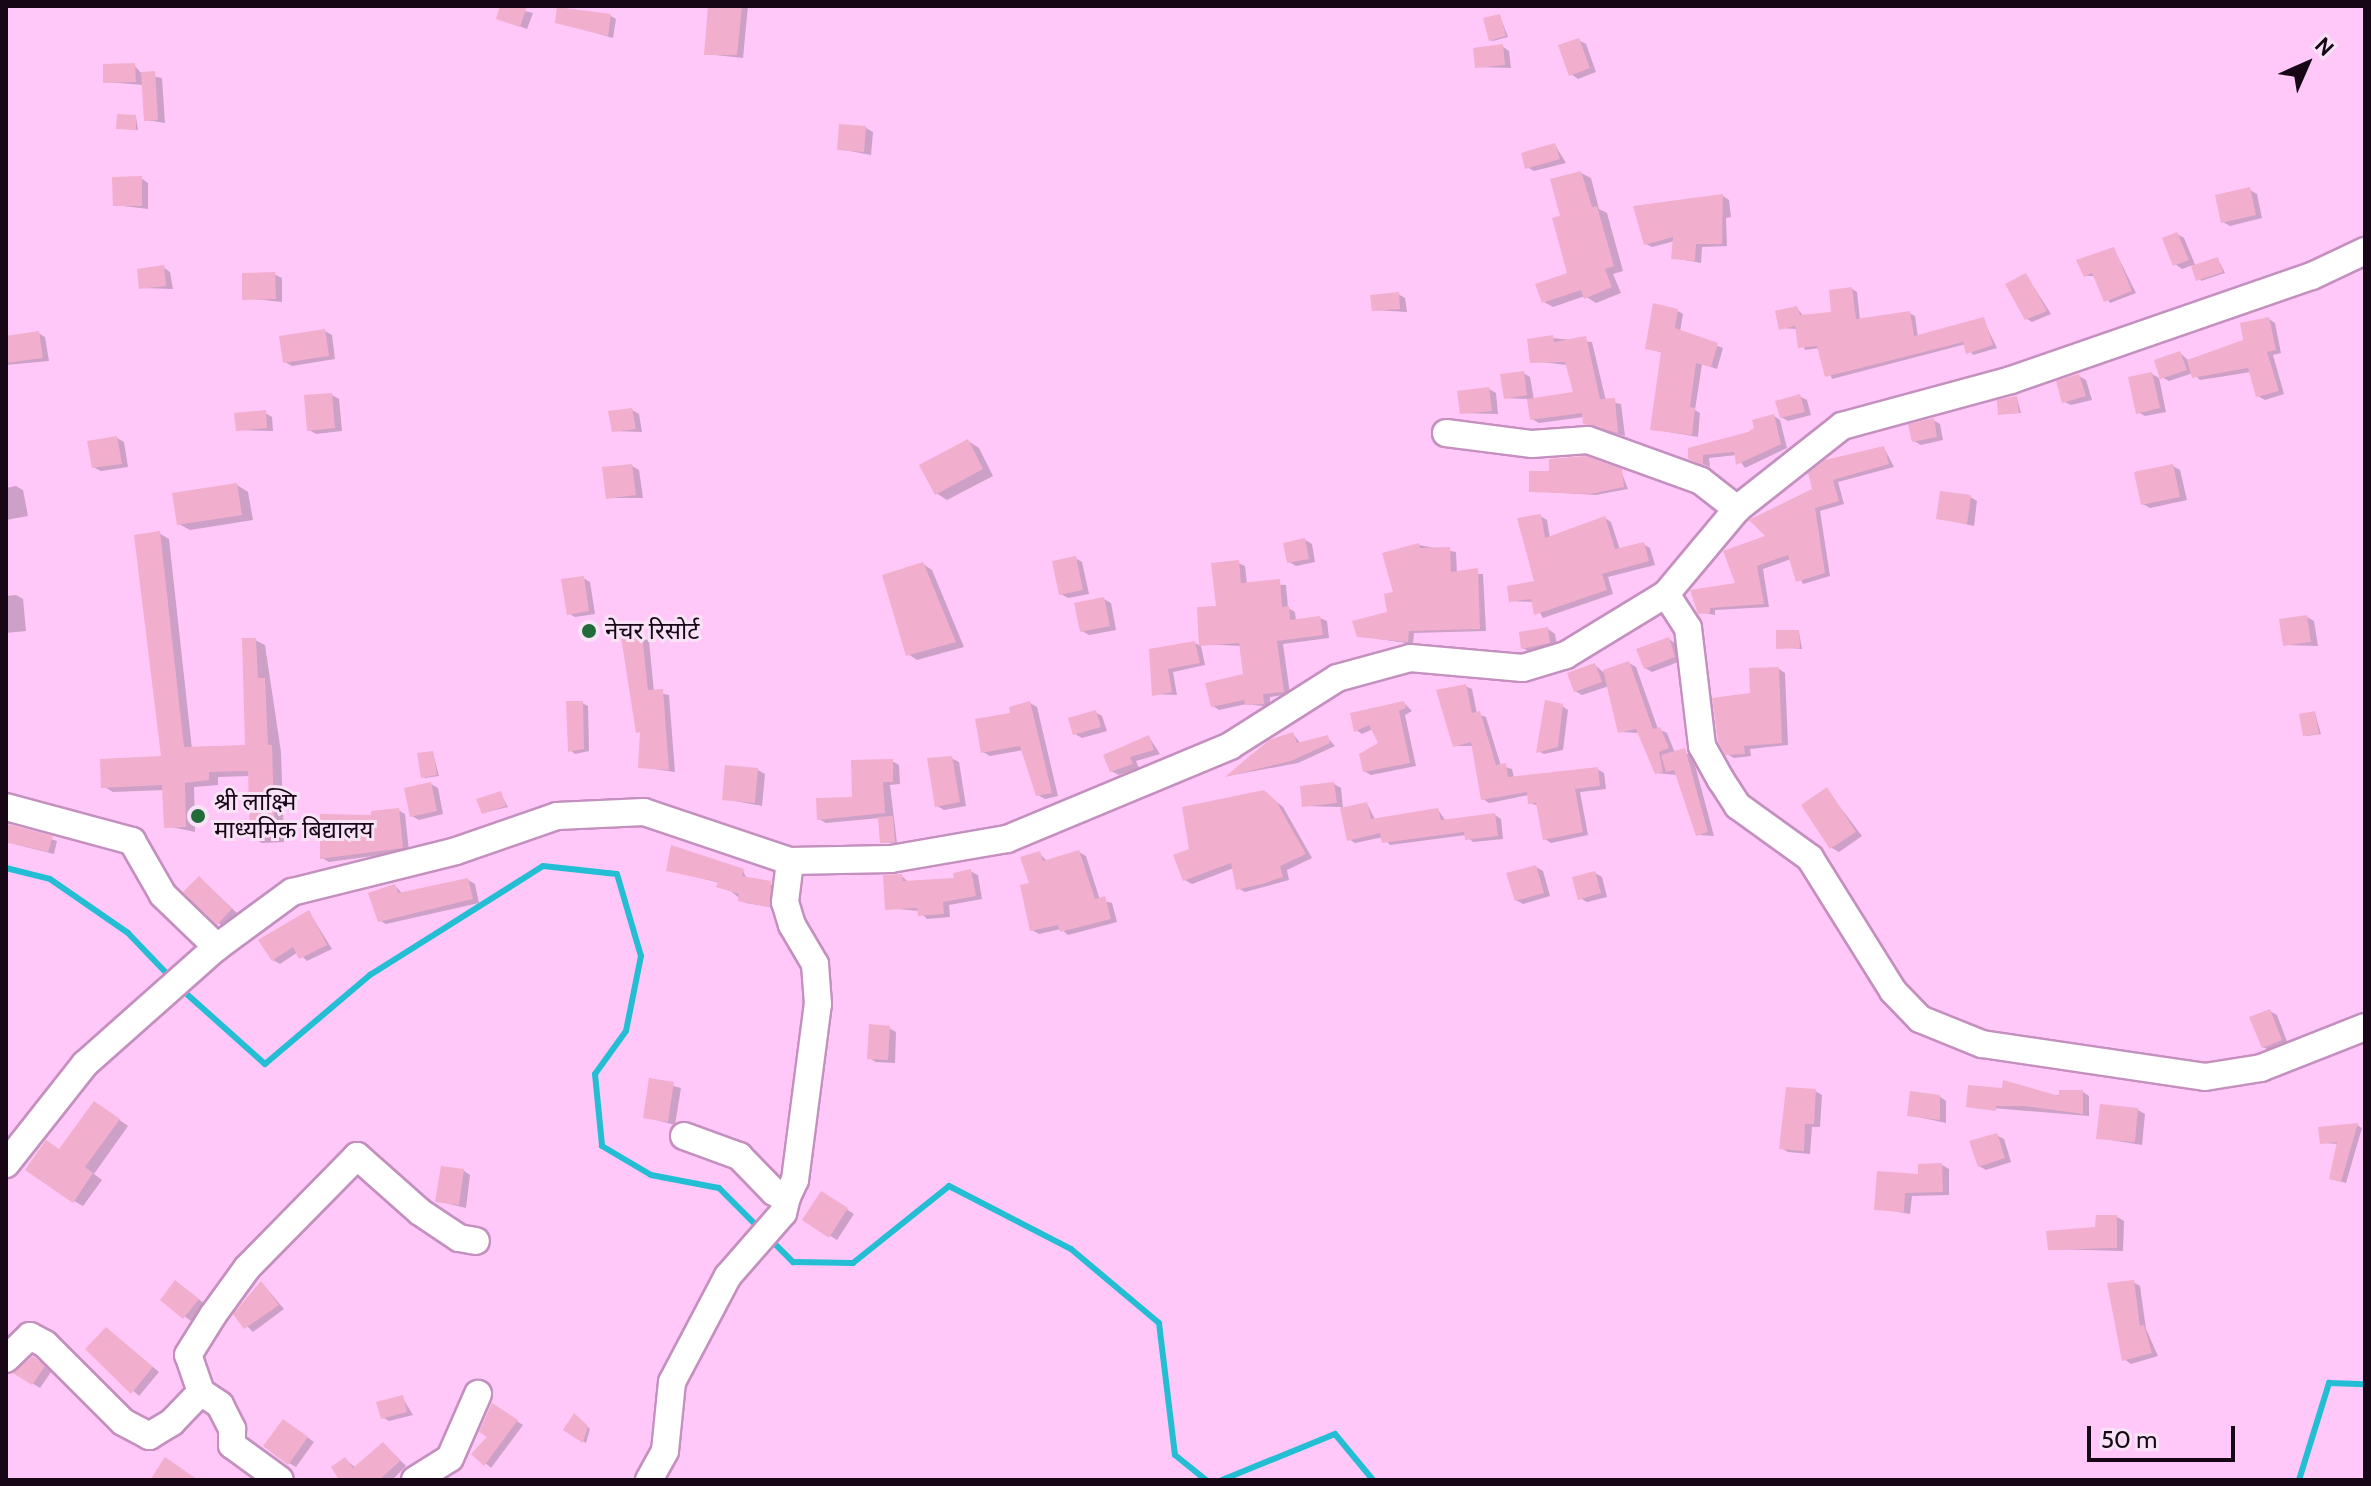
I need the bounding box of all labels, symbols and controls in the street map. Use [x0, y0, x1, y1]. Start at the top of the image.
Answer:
north arrow [2267, 24, 2347, 104]
text: N [2309, 32, 2339, 62]
place label: नेचर रिसोर्ट [605, 617, 699, 645]
marker: नेचर रिसोर्ट [580, 622, 598, 640]
place label: श्री लाक्ष्मि माध्यमिक बिद्यालय [214, 788, 373, 844]
marker: श्री लाक्ष्मि माध्यमिक बिद्यालय [189, 807, 207, 825]
scale bar [2091, 1410, 2239, 1460]
text: 50 m [2101, 1425, 2157, 1454]

